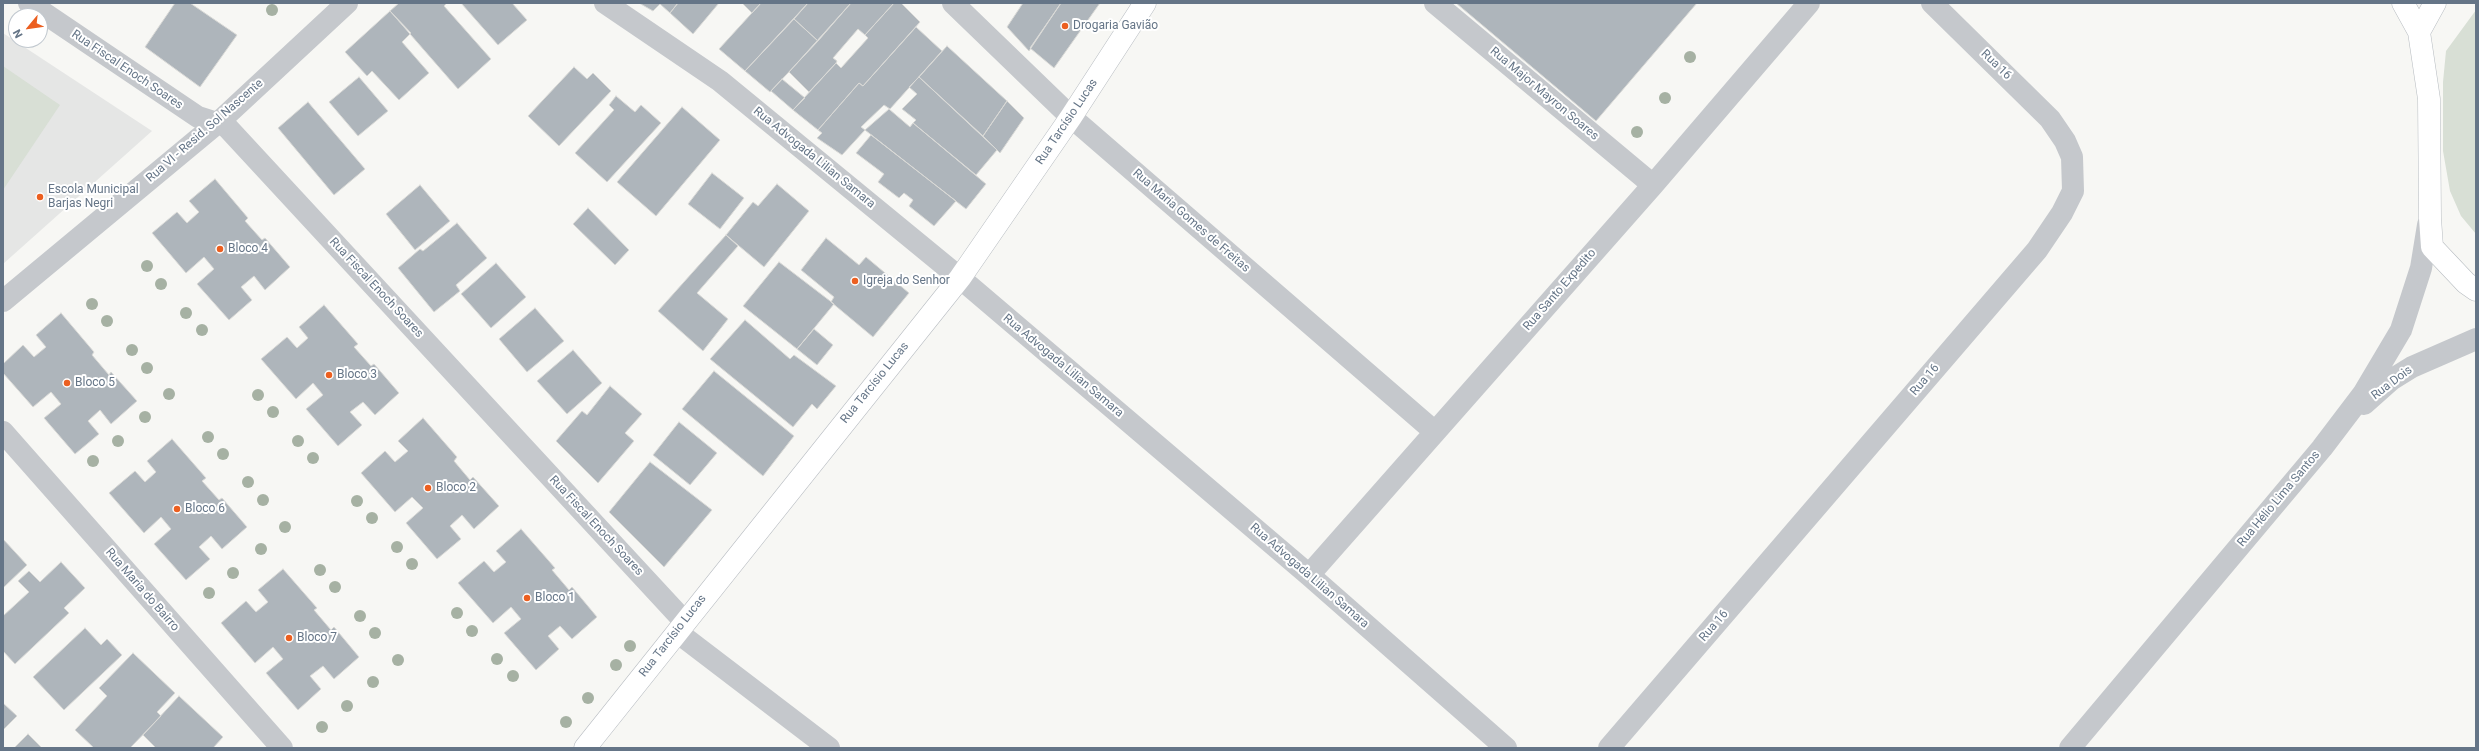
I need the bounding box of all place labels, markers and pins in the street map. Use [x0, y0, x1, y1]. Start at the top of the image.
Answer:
place label: Drogaria Gavião [1073, 19, 1158, 33]
marker: Drogaria Gavião [1060, 21, 1070, 31]
place label: Escola Municipal Barjas Negri [48, 183, 139, 211]
marker: Escola Municipal Barjas Negri [35, 192, 45, 202]
place label: Bloco 4 [228, 242, 268, 256]
marker: Bloco 4 [215, 244, 225, 254]
place label: Igreja do Senhor [863, 274, 950, 288]
marker: Igreja do Senhor [850, 276, 860, 286]
place label: Bloco 3 [337, 368, 377, 382]
marker: Bloco 3 [324, 370, 334, 380]
place label: Bloco 5 [75, 376, 115, 390]
marker: Bloco 5 [62, 378, 72, 388]
place label: Bloco 2 [436, 481, 476, 495]
marker: Bloco 2 [423, 483, 433, 493]
place label: Bloco 6 [185, 502, 225, 516]
marker: Bloco 6 [172, 504, 182, 514]
place label: Bloco 1 [535, 591, 575, 605]
marker: Bloco 1 [522, 593, 532, 603]
place label: Bloco 7 [297, 631, 337, 645]
marker: Bloco 7 [284, 633, 294, 643]

